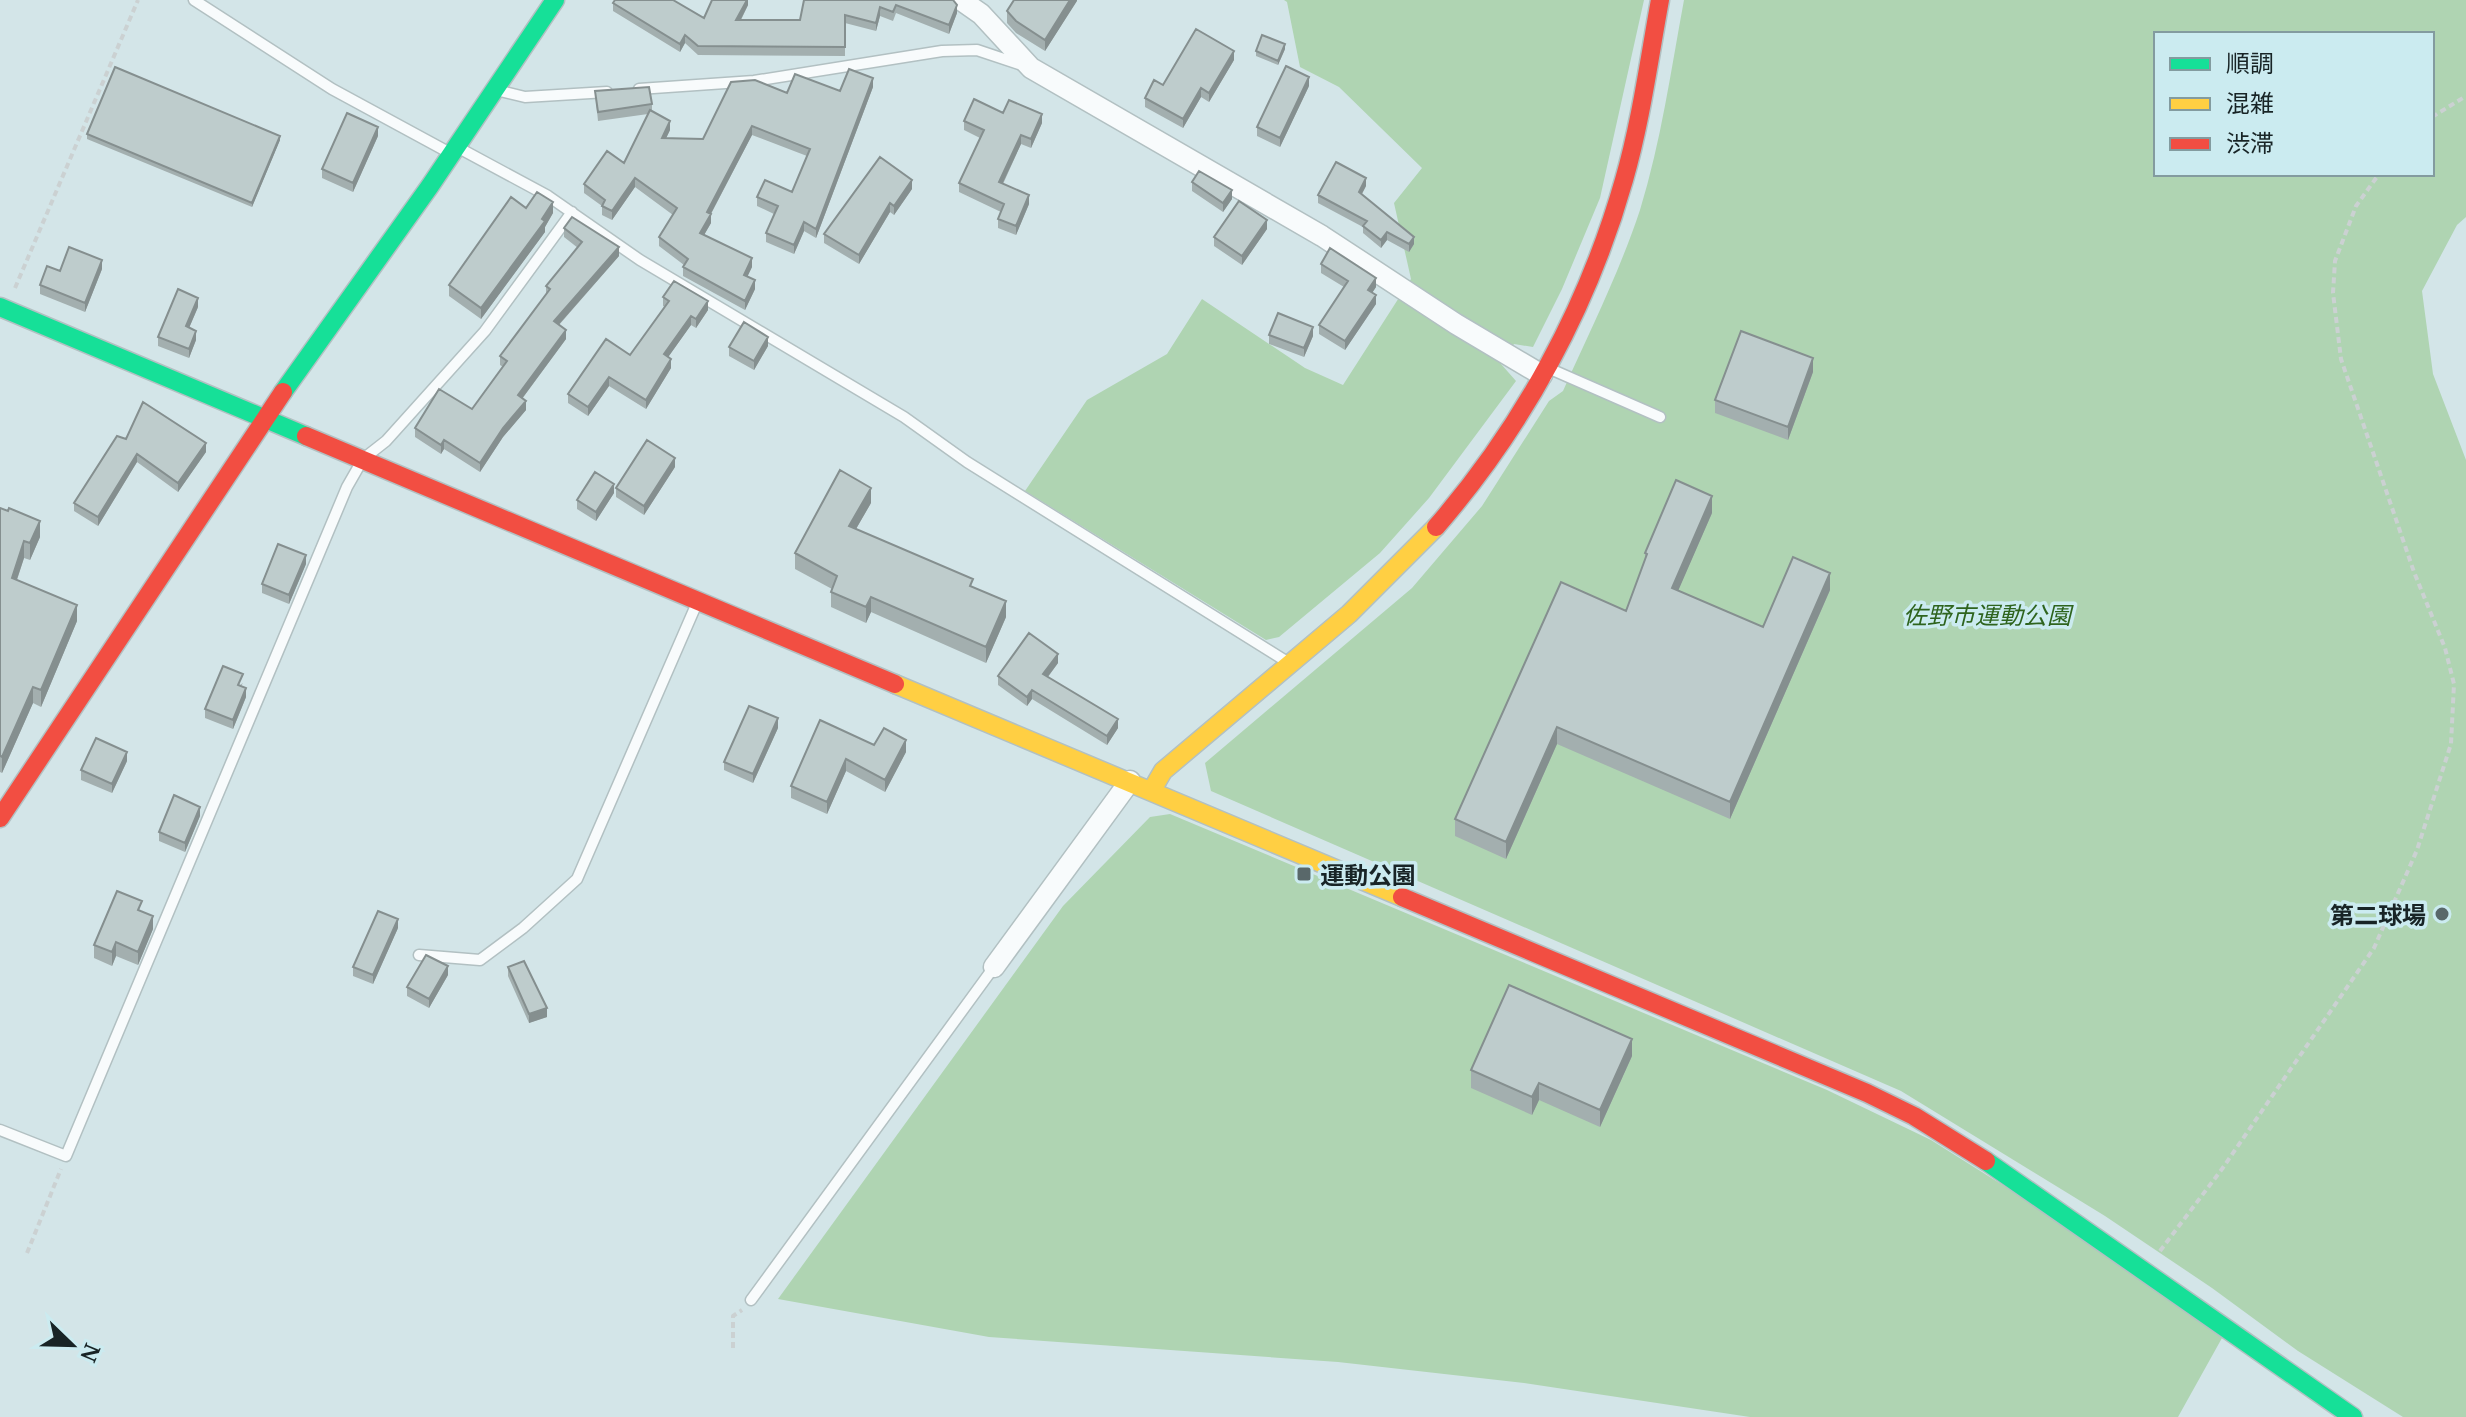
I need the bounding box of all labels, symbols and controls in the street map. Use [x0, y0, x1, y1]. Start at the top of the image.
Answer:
legend [2154, 32, 2434, 176]
text: 順調 [2226, 46, 2274, 79]
text: 混雑 [2226, 86, 2274, 119]
text: 渋滞 [2226, 126, 2274, 159]
park label: 佐野市運動公園 [1903, 598, 2074, 631]
place label: 運動公園 [1320, 858, 1416, 891]
marker: 運動公園 [1295, 865, 1313, 883]
place label: 第二球場 [2330, 898, 2426, 931]
marker: 第二球場 [2433, 905, 2451, 923]
north arrow [32, 1305, 112, 1385]
text: N [74, 1339, 109, 1367]

